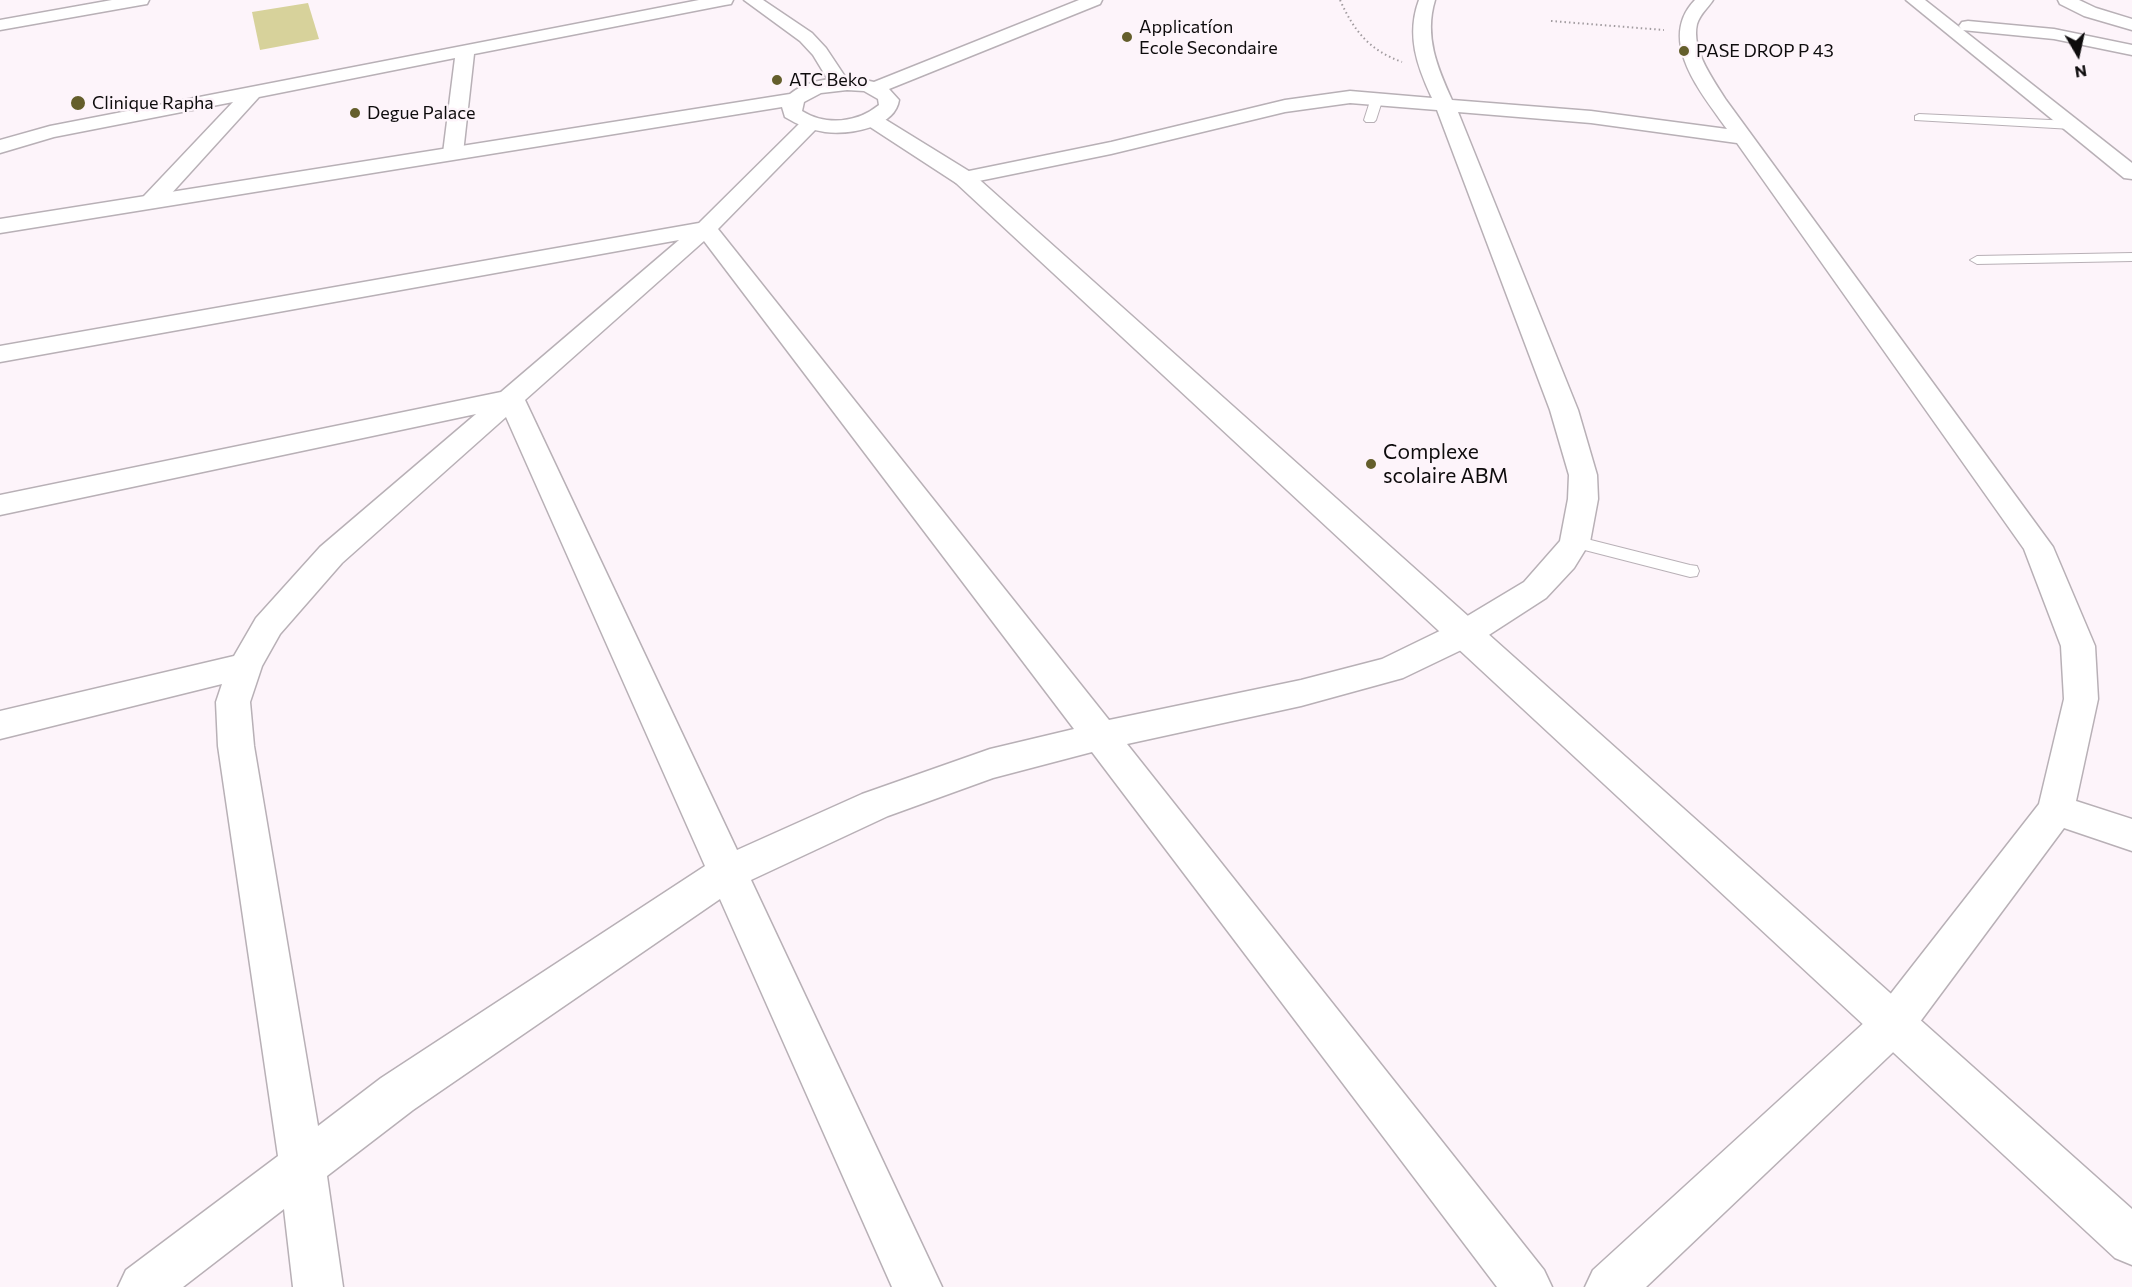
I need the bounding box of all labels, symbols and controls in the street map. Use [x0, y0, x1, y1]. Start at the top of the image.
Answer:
place label: Applicatíon Ecole Secondaire [1139, 16, 1278, 58]
north arrow [2048, 24, 2108, 84]
marker: Applicatíon Ecole Secondaire [1120, 30, 1134, 44]
place label: PASE DROP P 43 [1696, 40, 1834, 62]
marker: PASE DROP P 43 [1677, 44, 1691, 58]
text: N [2073, 62, 2088, 83]
place label: ATC Beko [789, 69, 868, 91]
marker: ATC Beko [770, 73, 784, 87]
place label: Clinique Rapha [92, 92, 214, 114]
marker: Clinique Rapha [69, 94, 87, 112]
place label: Degue Palace [367, 102, 476, 124]
marker: Degue Palace [348, 106, 362, 120]
place label: Complexe scolaire ABM [1383, 439, 1508, 489]
marker: Complexe scolaire ABM [1364, 457, 1378, 471]

